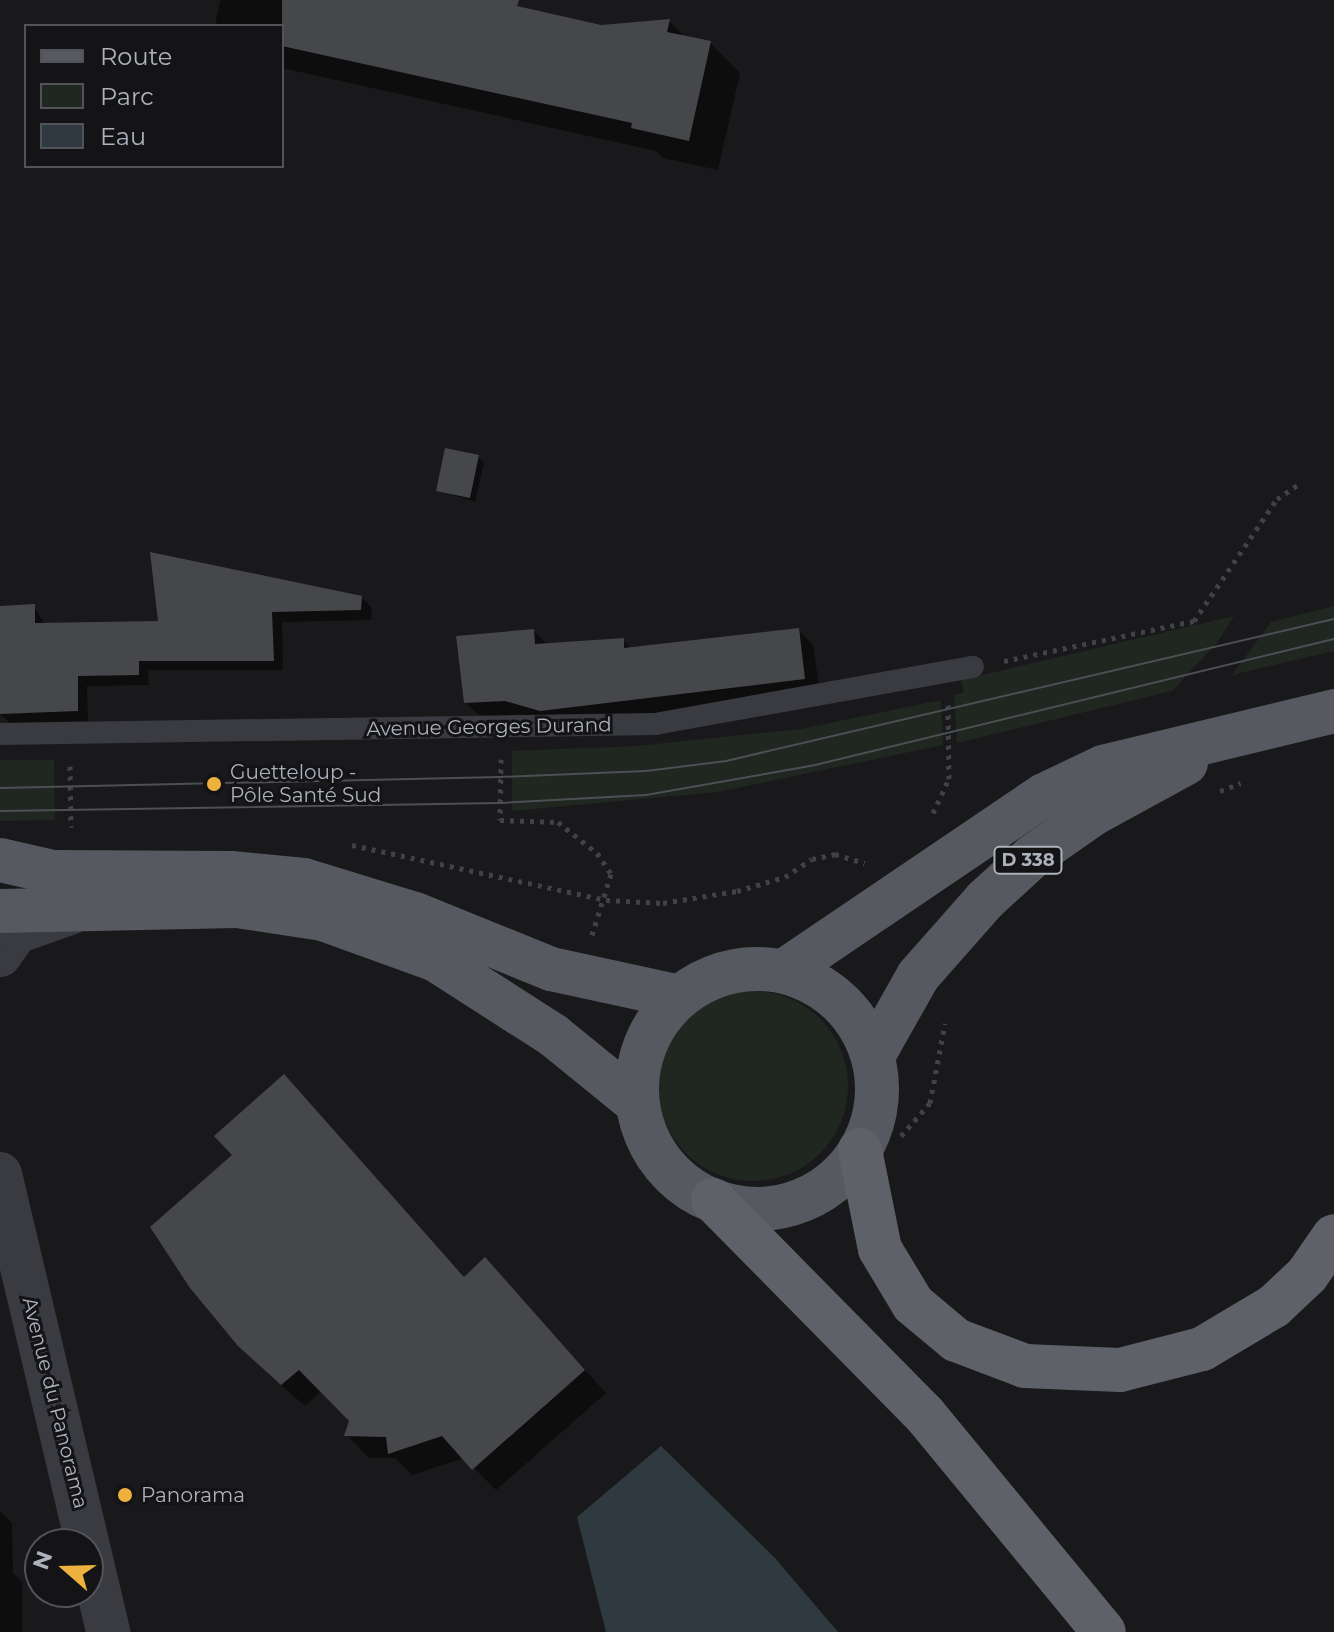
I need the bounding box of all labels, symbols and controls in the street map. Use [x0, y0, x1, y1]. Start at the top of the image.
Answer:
legend [24, 24, 284, 168]
text: Route [100, 42, 172, 71]
text: Parc [100, 82, 154, 111]
text: Eau [100, 122, 146, 151]
street label: Avenue Georges Durand [366, 713, 612, 741]
place label: Guetteloup - Pôle Santé Sud [230, 760, 381, 807]
marker: Guetteloup - Pôle Santé Sud [205, 775, 223, 793]
road number: D 338 [992, 846, 1064, 874]
street label: Avenue du Panorama [17, 1295, 93, 1511]
place label: Panorama [141, 1483, 245, 1507]
marker: Panorama [116, 1486, 134, 1504]
north arrow [24, 1528, 104, 1608]
text: N [27, 1547, 59, 1573]

